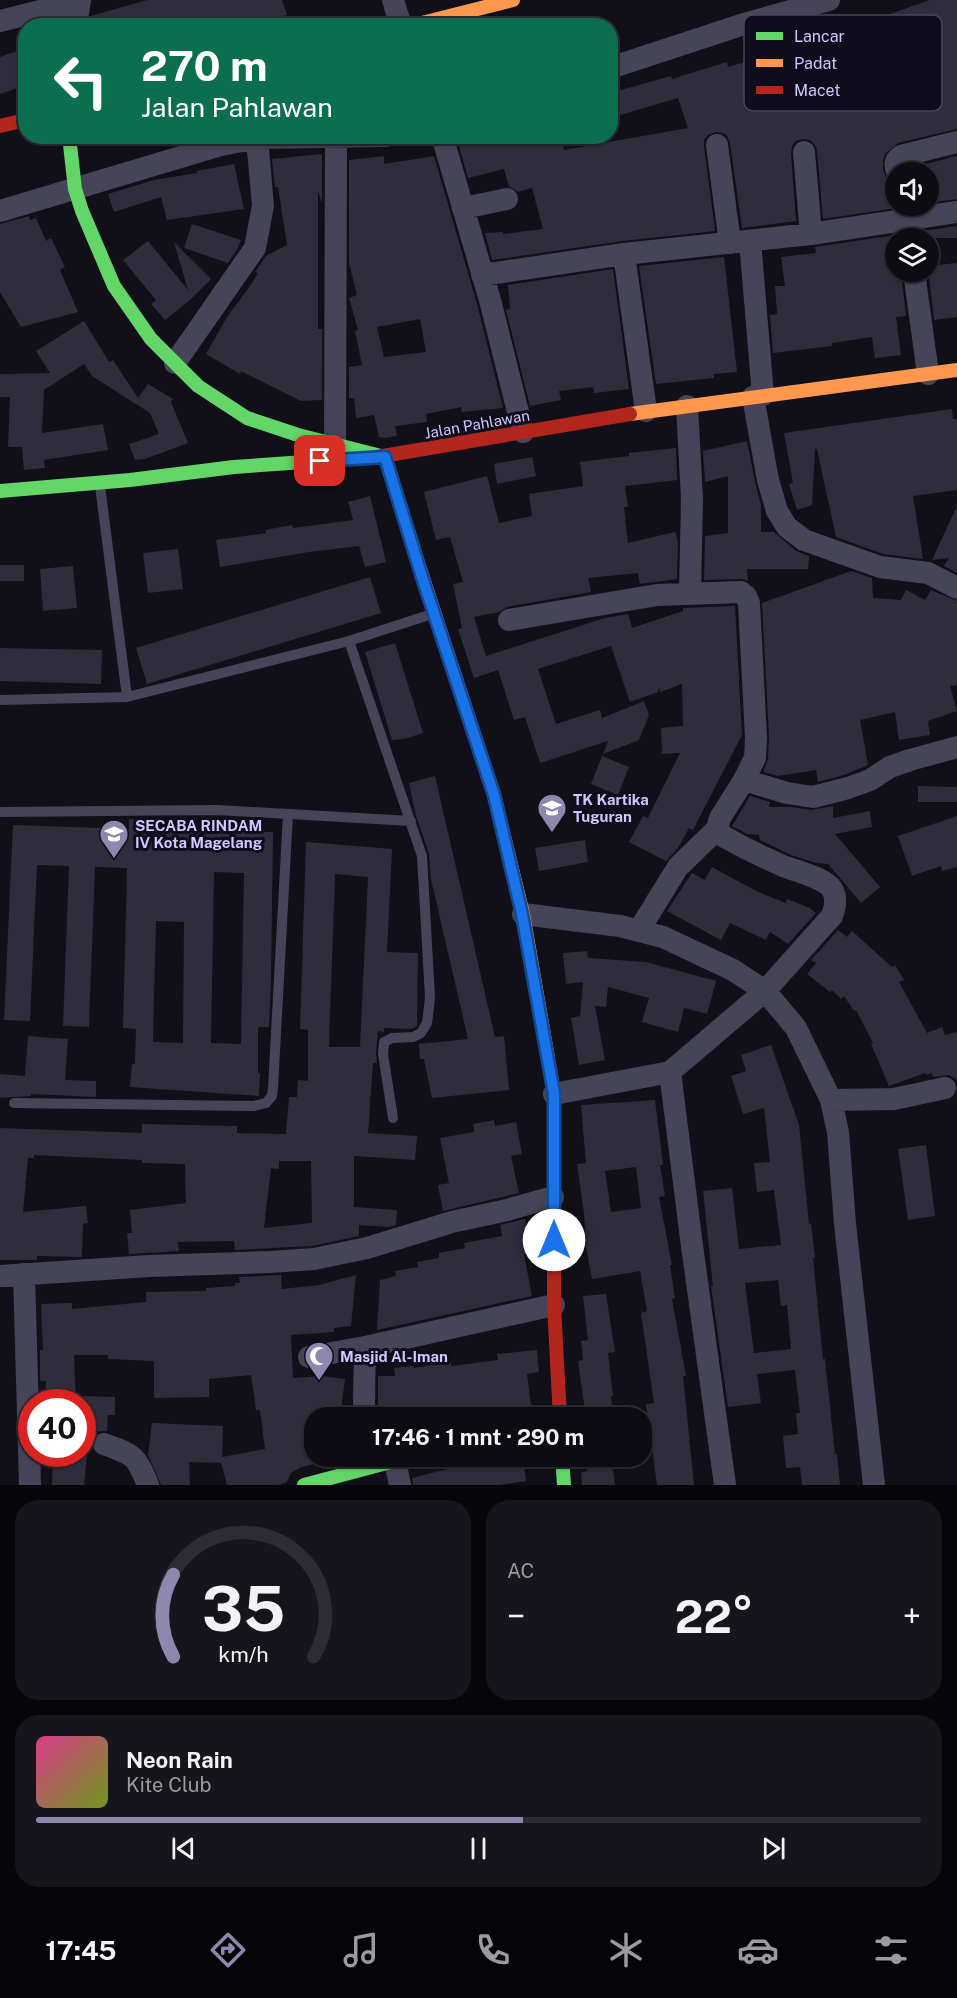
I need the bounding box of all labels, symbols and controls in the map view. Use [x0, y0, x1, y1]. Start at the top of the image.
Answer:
legend [744, 15, 942, 111]
text: Lancar [794, 27, 845, 46]
text: 270 m [141, 41, 268, 90]
icon: left [42, 42, 120, 120]
text: Padat [794, 54, 837, 73]
text: Macet [794, 81, 841, 100]
text: Jalan Pahlawan [141, 91, 333, 123]
map controls [885, 162, 939, 282]
button: sound [885, 162, 939, 216]
button: layers [885, 228, 939, 282]
street label: Jalan Pahlawan [423, 406, 531, 442]
pin [294, 435, 345, 486]
icon: arrive [303, 444, 336, 477]
place label: TK Kartika Tuguran [573, 791, 649, 825]
school or university icon: TK Kartika Tuguran [536, 792, 568, 834]
place label: SECABA RINDAM IV Kota Magelang [135, 817, 263, 851]
school or university icon: SECABA RINDAM IV Kota Magelang [98, 818, 130, 860]
position arrow [522, 1208, 586, 1272]
mosque icon: Masjid Al-Iman [303, 1340, 335, 1382]
place label: Masjid Al-Iman [340, 1348, 448, 1365]
speed limit sign: 40 [18, 1389, 96, 1467]
text: 17:46 · 1 mnt · 290 m [372, 1424, 584, 1450]
text: AC [507, 1559, 534, 1583]
text: 35 [201, 1572, 285, 1645]
text: 22° [675, 1590, 753, 1643]
text: − [507, 1597, 525, 1635]
text: + [903, 1597, 921, 1635]
text: km/h [218, 1642, 268, 1667]
text: Neon Rain [126, 1747, 233, 1773]
text: Kite Club [126, 1773, 211, 1797]
icon: previous [167, 1832, 200, 1865]
icon: pause [462, 1832, 495, 1865]
icon: next [757, 1832, 790, 1865]
icon: directions [207, 1929, 249, 1971]
icon: music [340, 1929, 382, 1971]
icon: phone [472, 1929, 514, 1971]
icon: climate [605, 1929, 647, 1971]
icon: car [737, 1929, 779, 1971]
icon: filters [870, 1929, 912, 1971]
text: 17:45 [45, 1934, 117, 1966]

